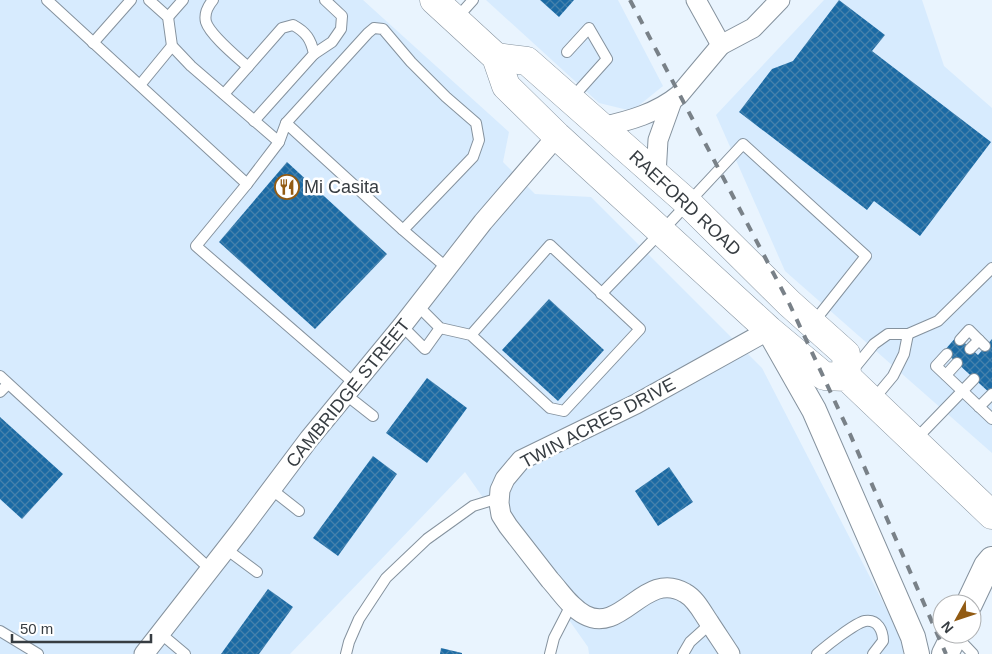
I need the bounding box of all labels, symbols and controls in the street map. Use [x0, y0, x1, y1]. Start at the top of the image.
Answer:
street label: RAEFORD ROAD [625, 146, 745, 260]
restaurant icon: Mi Casita [274, 174, 300, 200]
place label: Mi Casita [304, 177, 380, 197]
street label: CAMBRIDGE STREET [282, 315, 414, 471]
street label: TWIN ACRES DRIVE [517, 374, 679, 472]
north arrow [932, 594, 982, 644]
scale bar [12, 612, 151, 644]
text: N [938, 618, 956, 636]
text: 50 m [20, 620, 53, 637]

